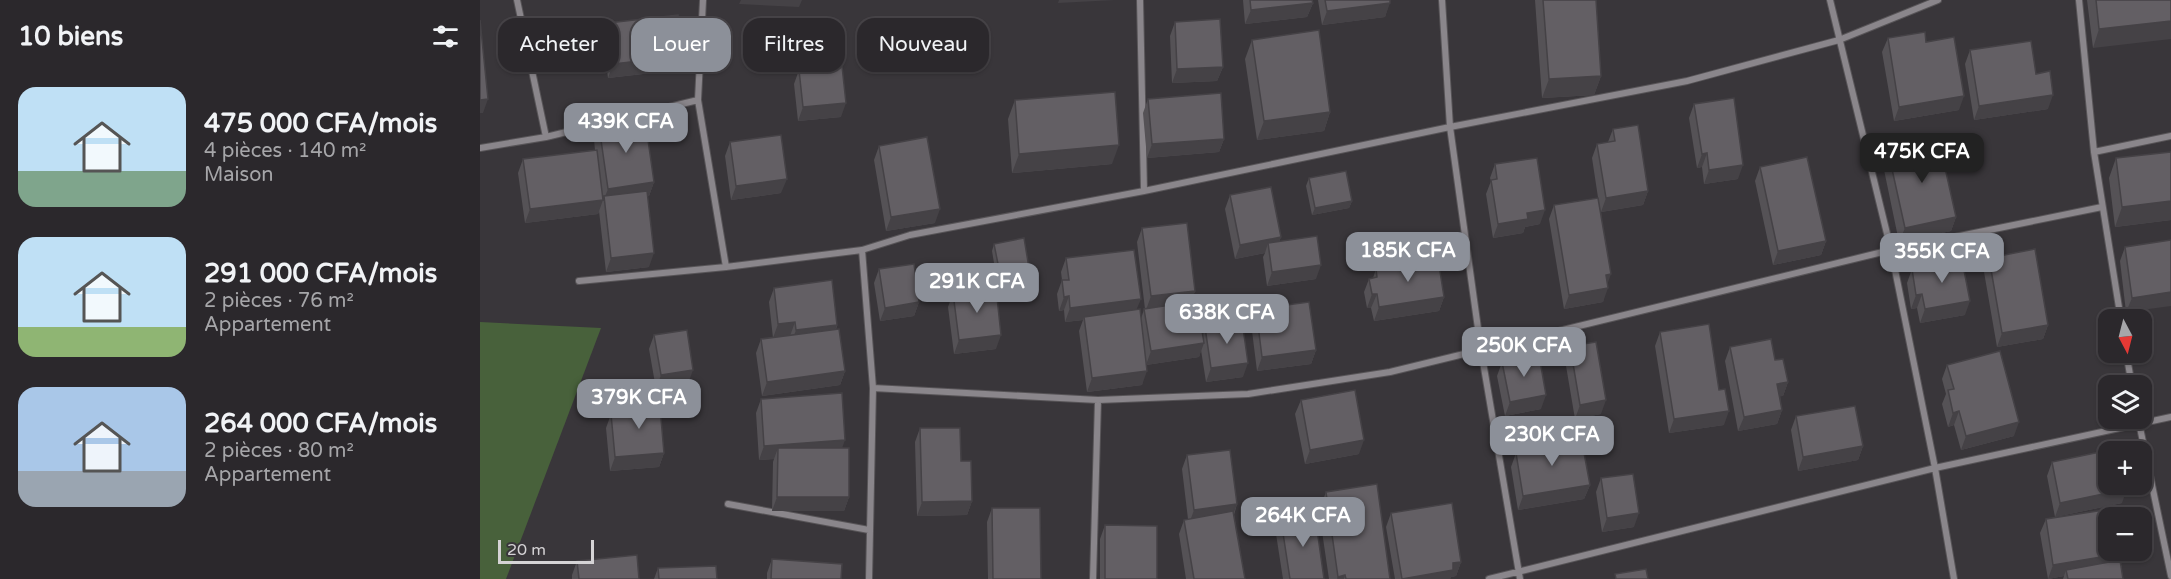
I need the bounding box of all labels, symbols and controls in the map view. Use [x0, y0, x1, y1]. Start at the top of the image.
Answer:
chip: Acheter [498, 18, 619, 72]
chip: Louer [631, 18, 731, 72]
chip: Filtres [743, 18, 845, 72]
chip: Nouveau [857, 18, 989, 72]
icon: filters [429, 20, 462, 53]
text: 10 biens [18, 21, 123, 52]
pin: 439K CFA [564, 103, 688, 154]
text: 475 000 CFA/mois [204, 108, 437, 139]
text: 439K CFA [578, 110, 674, 134]
icon: home [66, 111, 138, 183]
pin: 475K CFA [1860, 133, 1984, 184]
text: 4 pièces · 140 m² [204, 139, 366, 163]
text: 475K CFA [1874, 140, 1970, 164]
text: Maison [204, 163, 273, 187]
pin: 185K CFA [1346, 232, 1470, 283]
pin: 355K CFA [1880, 233, 2004, 284]
text: 185K CFA [1360, 239, 1456, 263]
text: 355K CFA [1894, 240, 1990, 264]
text: 291 000 CFA/mois [204, 258, 437, 289]
icon: home [66, 261, 138, 333]
pin: 291K CFA [915, 263, 1039, 314]
text: 291K CFA [929, 270, 1025, 294]
text: 2 pièces · 76 m² [204, 289, 354, 313]
pin: 638K CFA [1165, 294, 1289, 345]
text: 638K CFA [1179, 301, 1275, 325]
north arrow [2098, 309, 2152, 363]
map controls [2098, 309, 2152, 561]
text: Appartement [204, 313, 331, 337]
pin: 250K CFA [1462, 327, 1586, 378]
text: 250K CFA [1476, 334, 1572, 358]
button: layers [2098, 375, 2152, 429]
pin: 379K CFA [577, 379, 701, 430]
text: 379K CFA [591, 386, 687, 410]
text: 264 000 CFA/mois [204, 408, 437, 439]
icon: home [66, 411, 138, 483]
pin: 230K CFA [1490, 416, 1614, 467]
text: 230K CFA [1504, 423, 1600, 447]
text: 2 pièces · 80 m² [204, 439, 354, 463]
button: + [2098, 441, 2152, 495]
text: Appartement [204, 463, 331, 487]
pin: 264K CFA [1241, 497, 1365, 548]
text: 264K CFA [1255, 504, 1351, 528]
button: − [2098, 507, 2152, 561]
scale bar [498, 537, 594, 564]
text: 20 m [507, 540, 546, 560]

